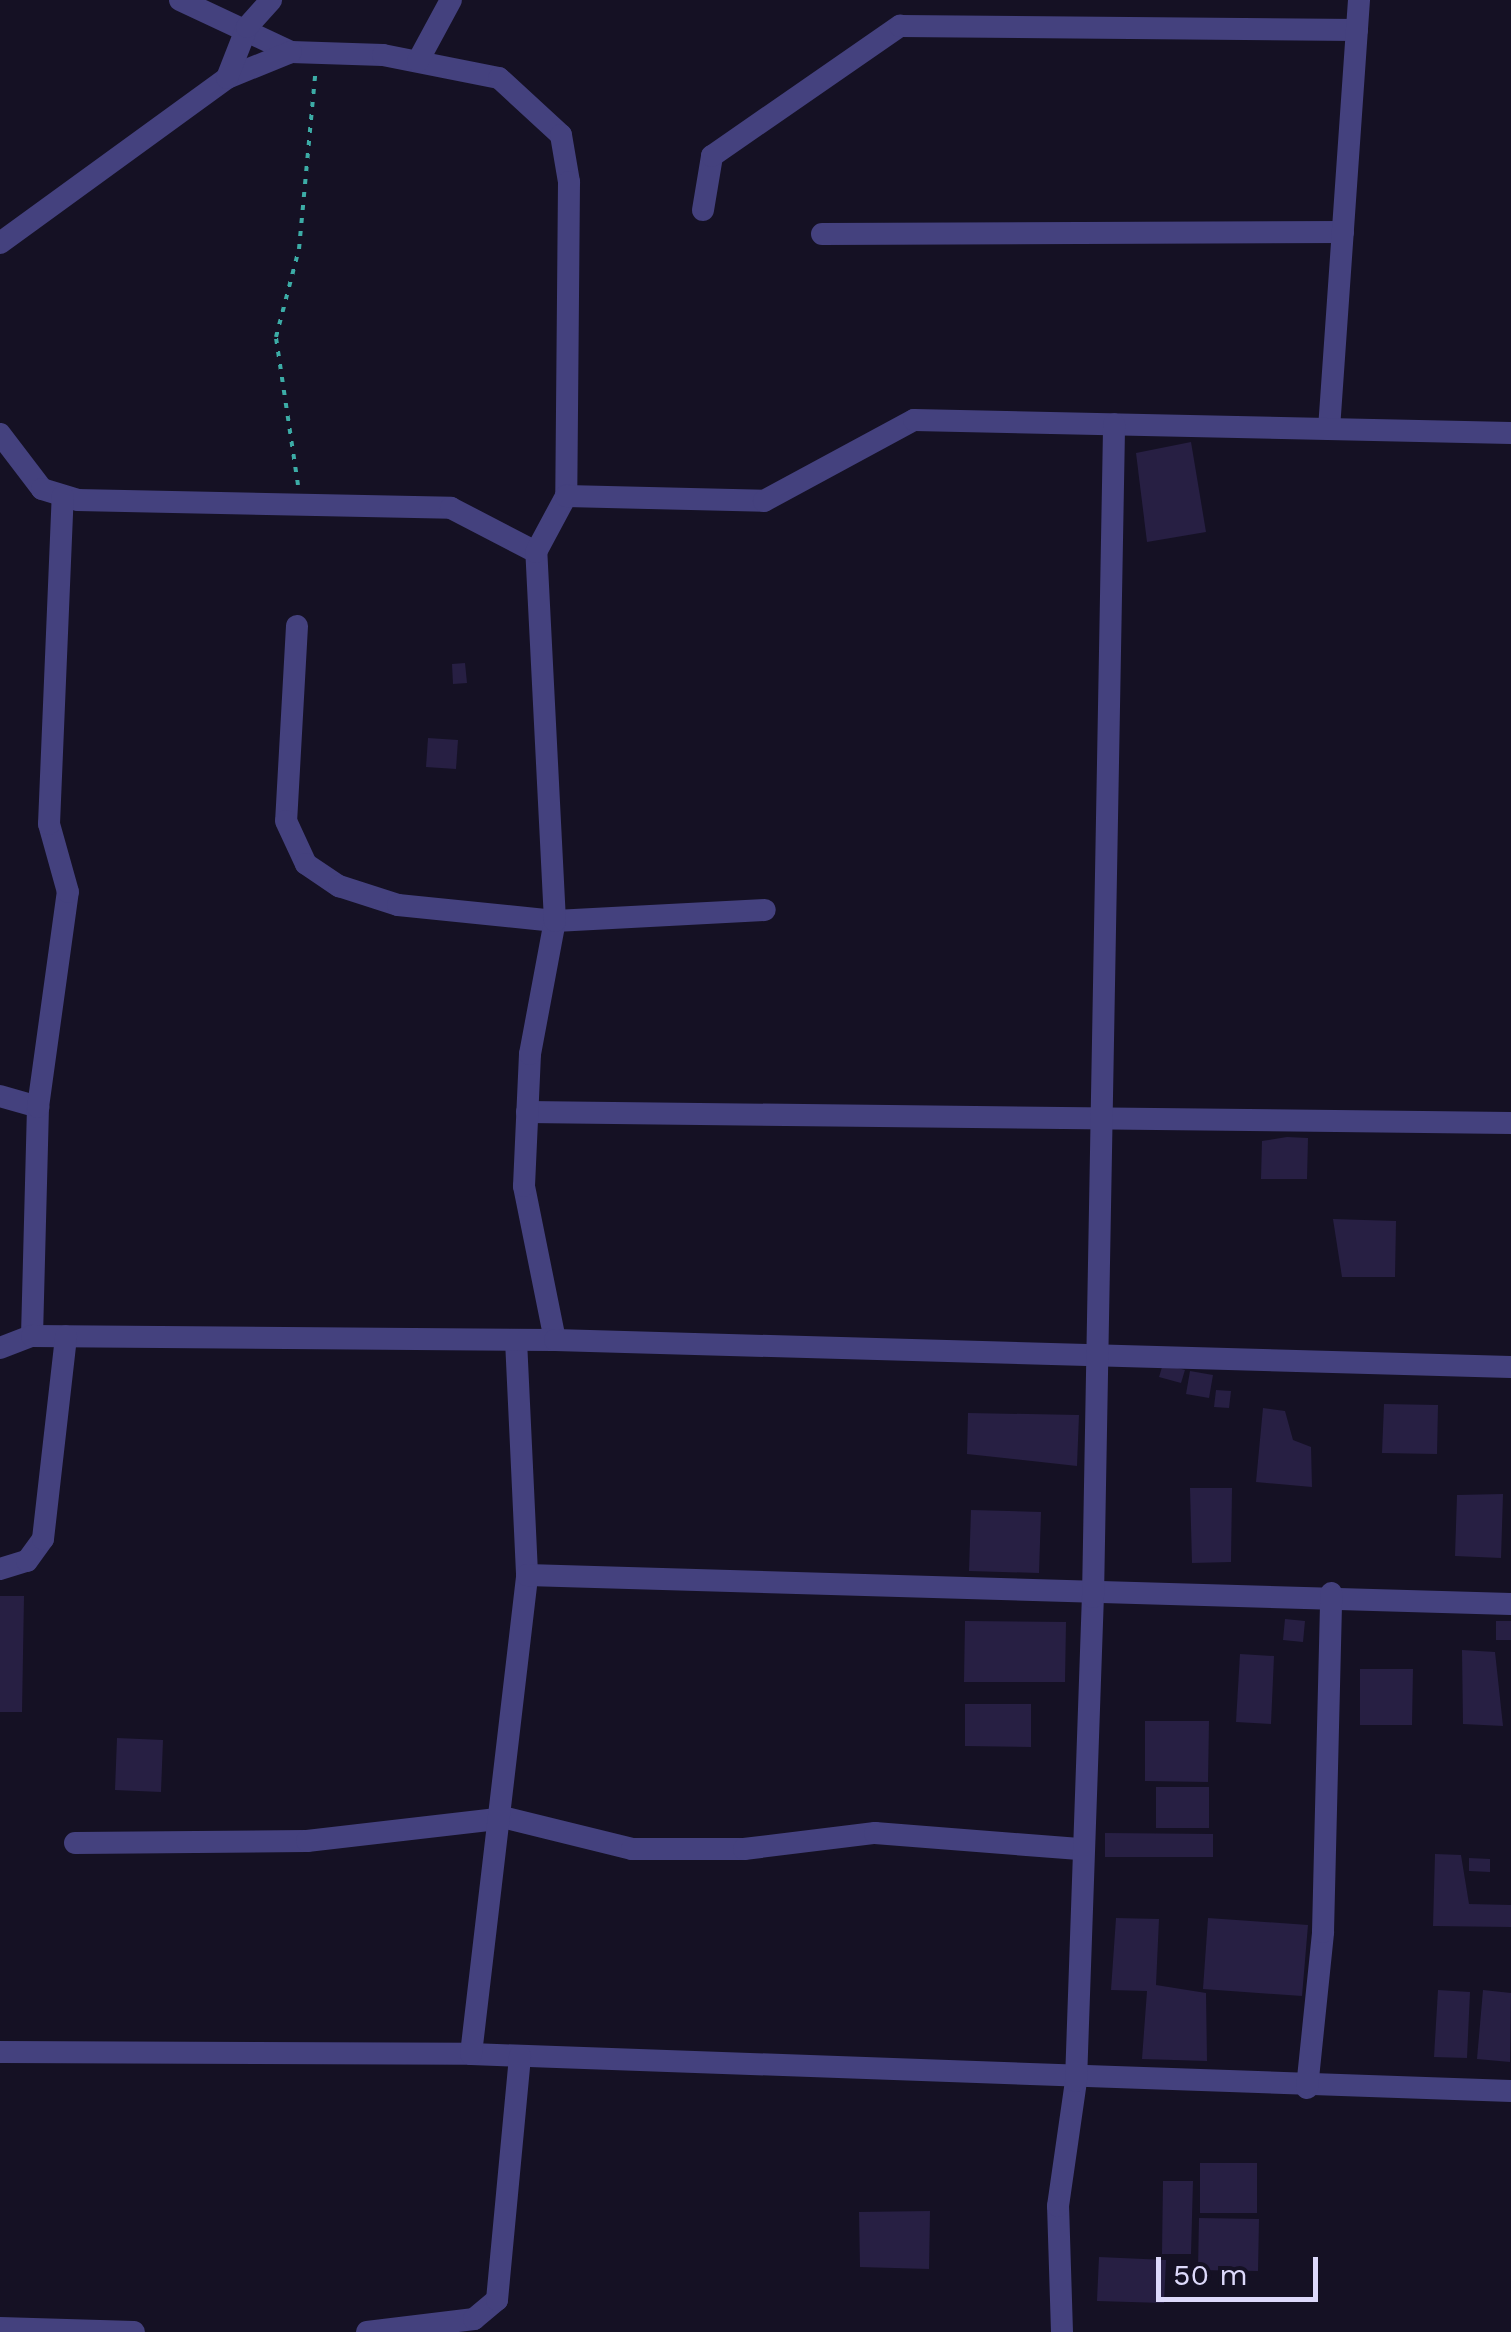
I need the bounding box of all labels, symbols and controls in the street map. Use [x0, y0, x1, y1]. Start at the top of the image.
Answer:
scale bar [1161, 2237, 1324, 2299]
text: 50 m [1173, 2257, 1248, 2292]

